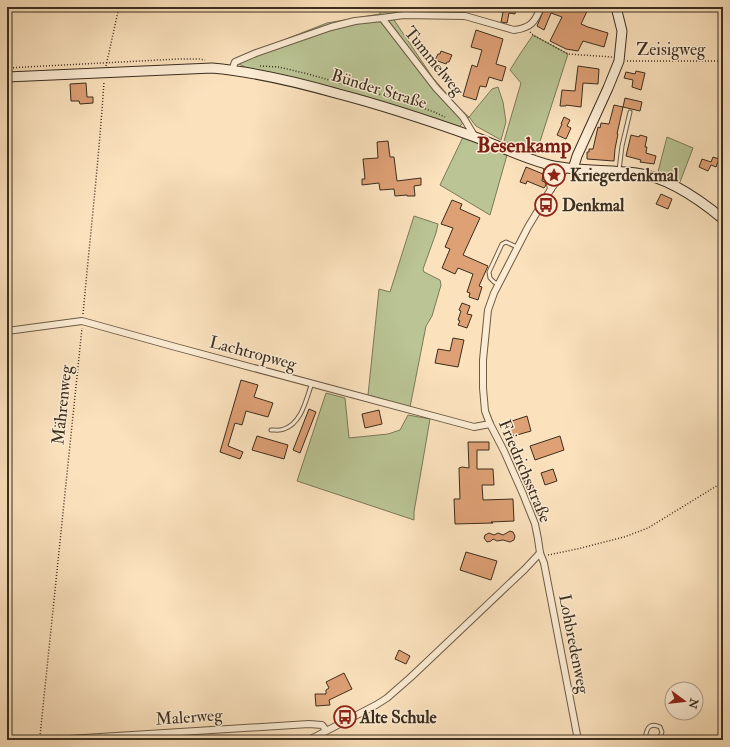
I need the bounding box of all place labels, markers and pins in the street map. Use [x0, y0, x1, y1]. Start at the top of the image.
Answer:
place icon: Kriegerdenkmal [541, 162, 567, 188]
place label: Kriegerdenkmal [570, 165, 679, 187]
bus stop icon: Denkmal [533, 192, 559, 218]
place label: Denkmal [562, 195, 625, 216]
bus stop icon: Alte Schule [332, 704, 358, 730]
place label: Alte Schule [359, 707, 437, 728]

